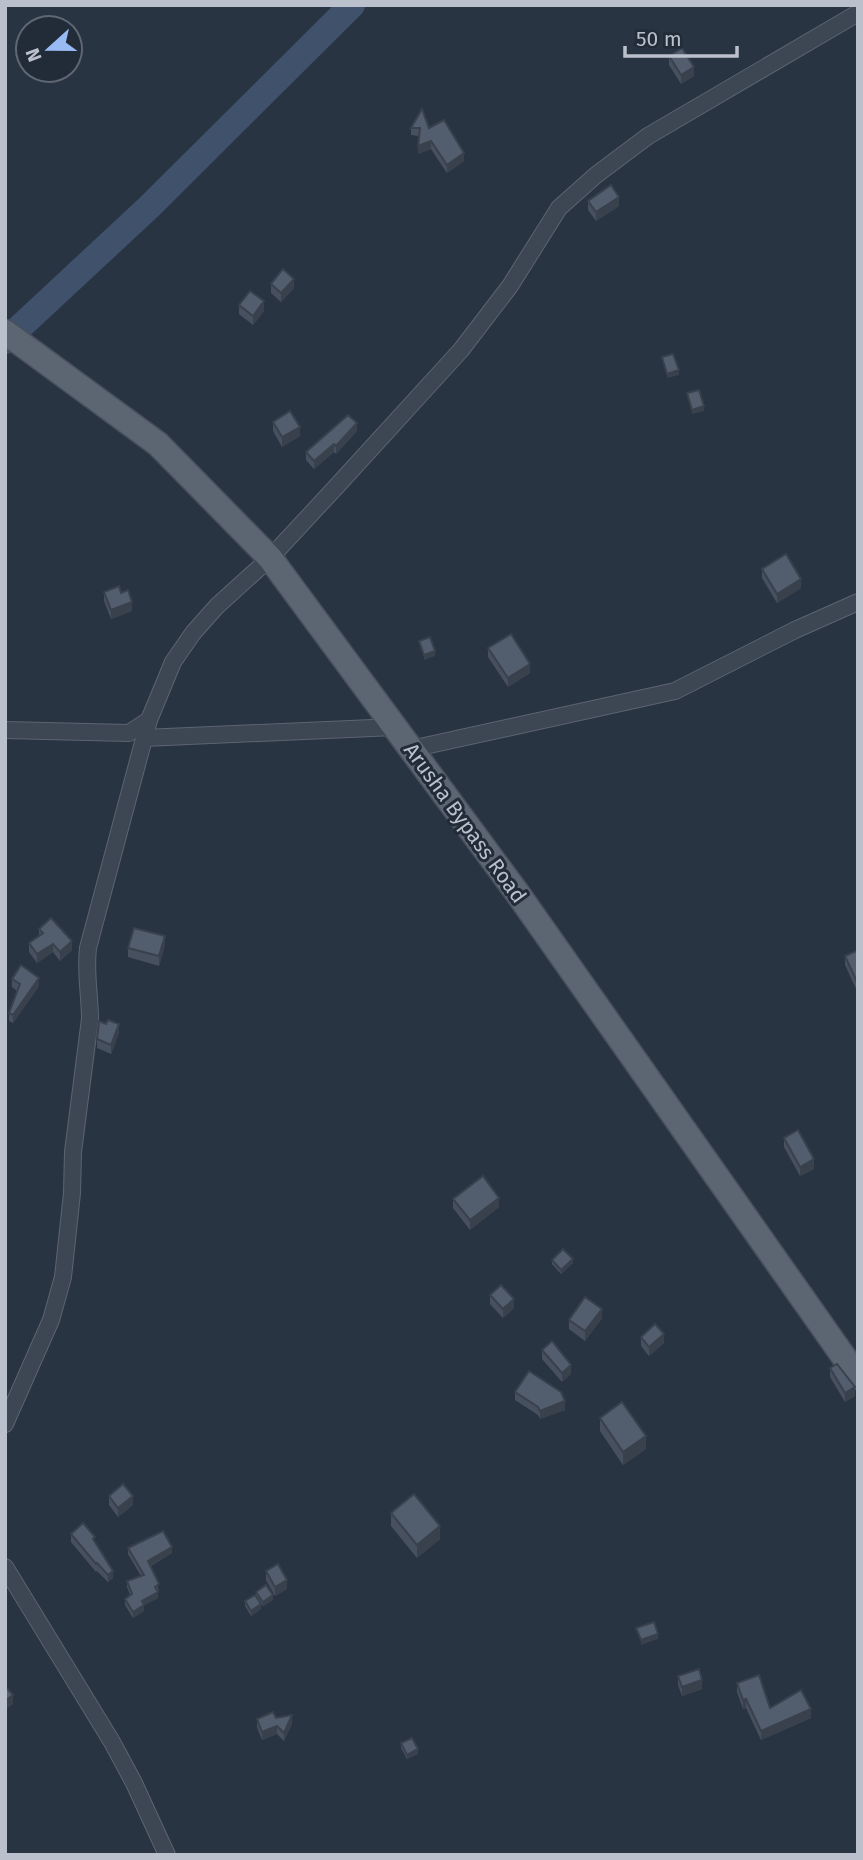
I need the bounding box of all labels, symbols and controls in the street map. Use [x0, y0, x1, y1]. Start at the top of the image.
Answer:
north arrow [14, 14, 84, 84]
scale bar [625, 14, 737, 58]
text: 50 m [636, 26, 682, 52]
text: N [21, 45, 47, 65]
street label: Arusha Bypass Road [398, 738, 532, 908]

